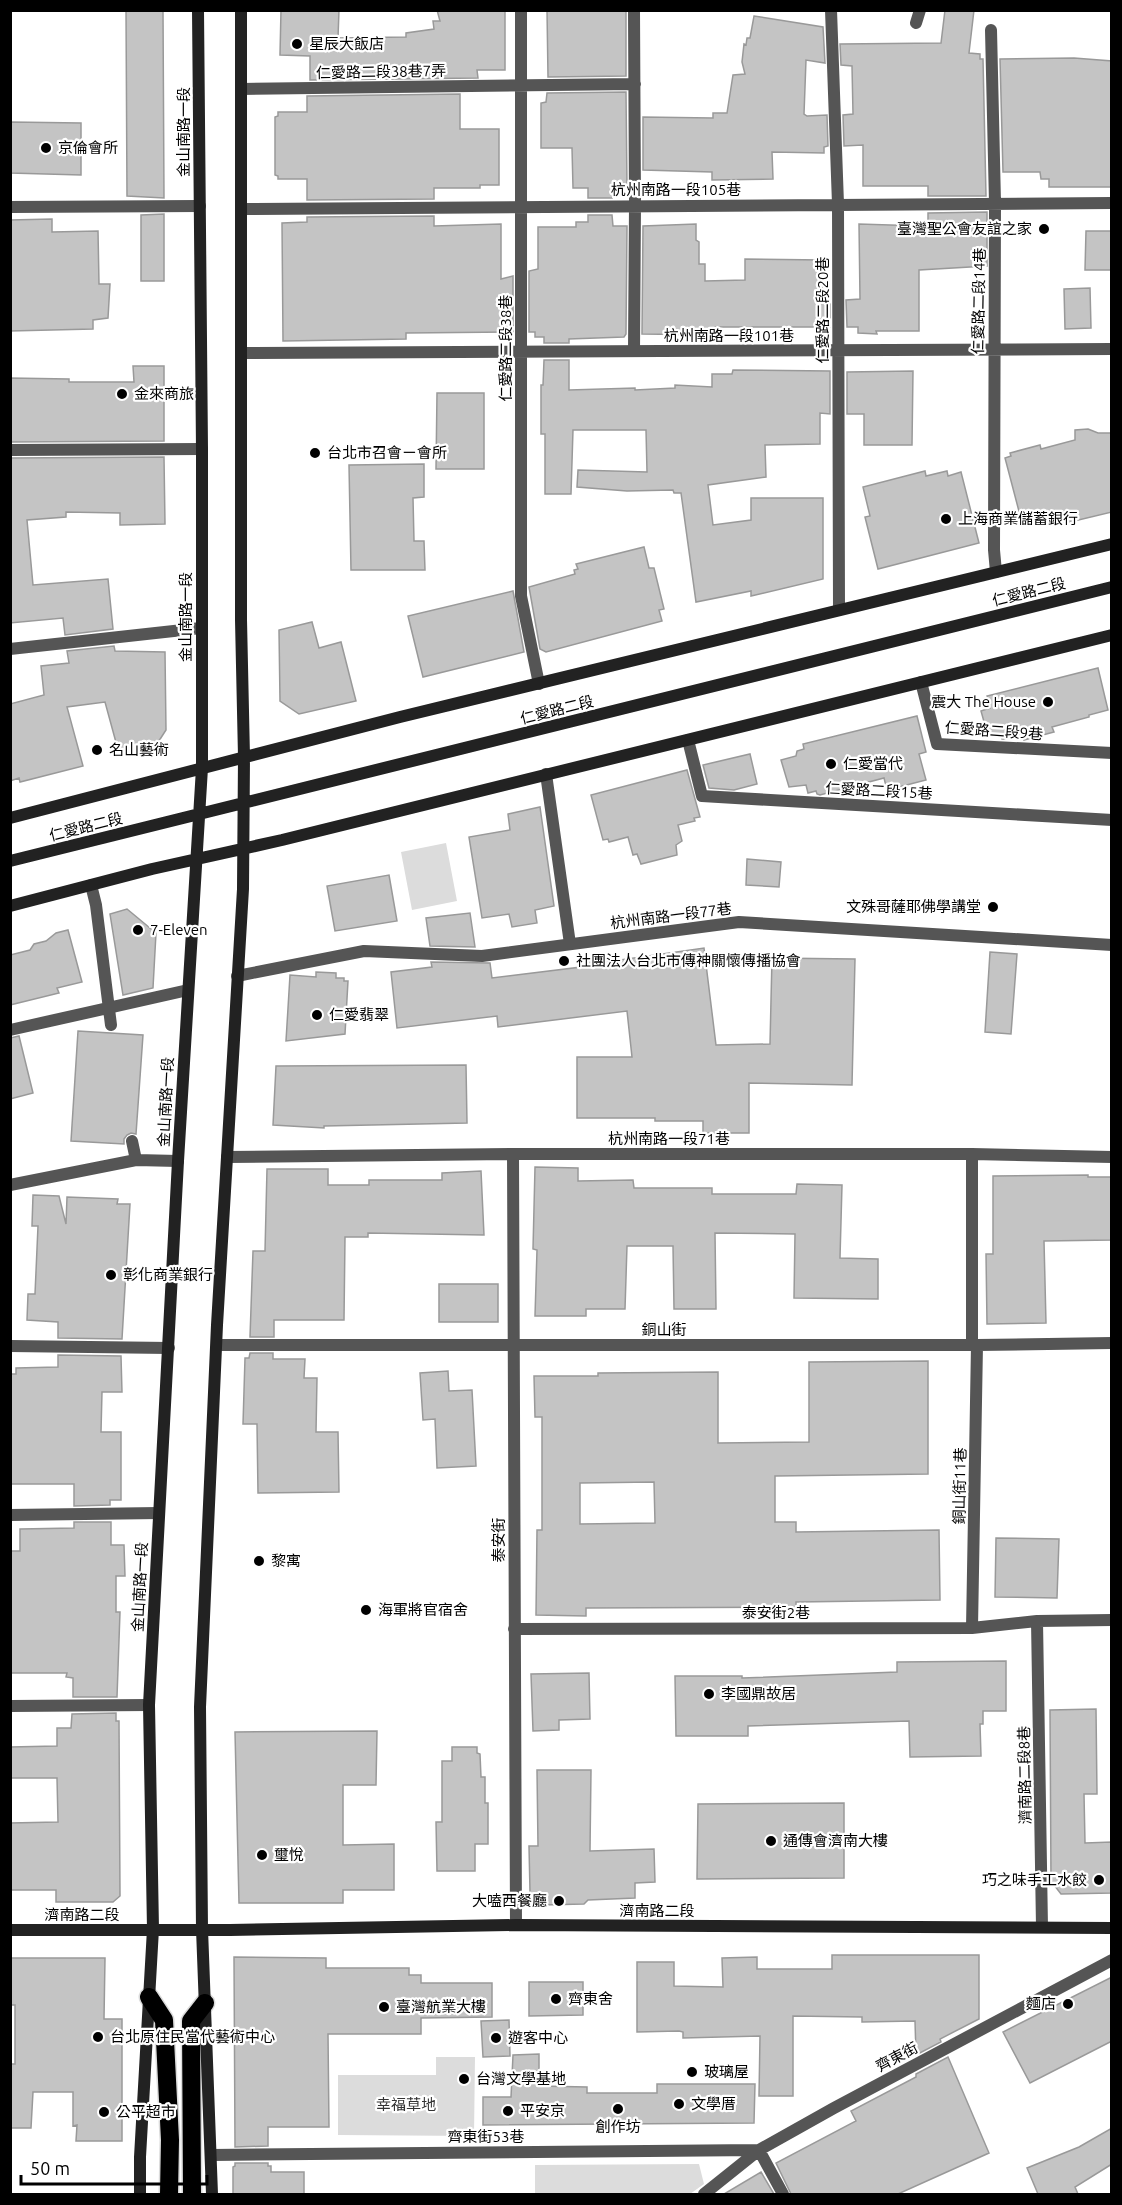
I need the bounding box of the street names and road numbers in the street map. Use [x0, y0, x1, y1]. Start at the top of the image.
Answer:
street label: 仁愛路二段38巷7弄 [316, 62, 446, 81]
street label: 金山南路一段 [175, 87, 192, 177]
street label: 杭州南路一段105巷 [611, 181, 741, 198]
street label: 仁愛路二段14巷 [969, 247, 988, 355]
street label: 仁愛路二段20巷 [814, 257, 831, 363]
street label: 仁愛路二段38巷 [497, 295, 514, 401]
street label: 杭州南路一段101巷 [664, 327, 794, 344]
street label: 金山南路一段 [177, 572, 194, 662]
street label: 仁愛路二段 [990, 574, 1067, 609]
street label: 仁愛路二段 [518, 692, 595, 727]
street label: 仁愛路二段9巷 [944, 719, 1044, 742]
street label: 仁愛路二段15巷 [825, 779, 933, 802]
street label: 仁愛路二段 [47, 809, 124, 844]
street label: 杭州南路一段77巷 [609, 900, 732, 931]
street label: 金山南路一段 [155, 1057, 176, 1147]
street label: 杭州南路一段71巷 [608, 1130, 730, 1147]
street label: 銅山街 [641, 1321, 687, 1338]
street label: 銅山街11巷 [950, 1447, 969, 1525]
street label: 泰安街 [490, 1517, 507, 1563]
street label: 金山南路一段 [129, 1542, 150, 1632]
street label: 泰安街2巷 [742, 1604, 810, 1621]
street label: 濟南路二段8巷 [1015, 1726, 1034, 1824]
street label: 濟南路二段 [619, 1902, 695, 1919]
street label: 濟南路二段 [44, 1906, 120, 1923]
street label: 齊東街 [873, 2038, 921, 2075]
street label: 齊東街53巷 [448, 2128, 524, 2145]

